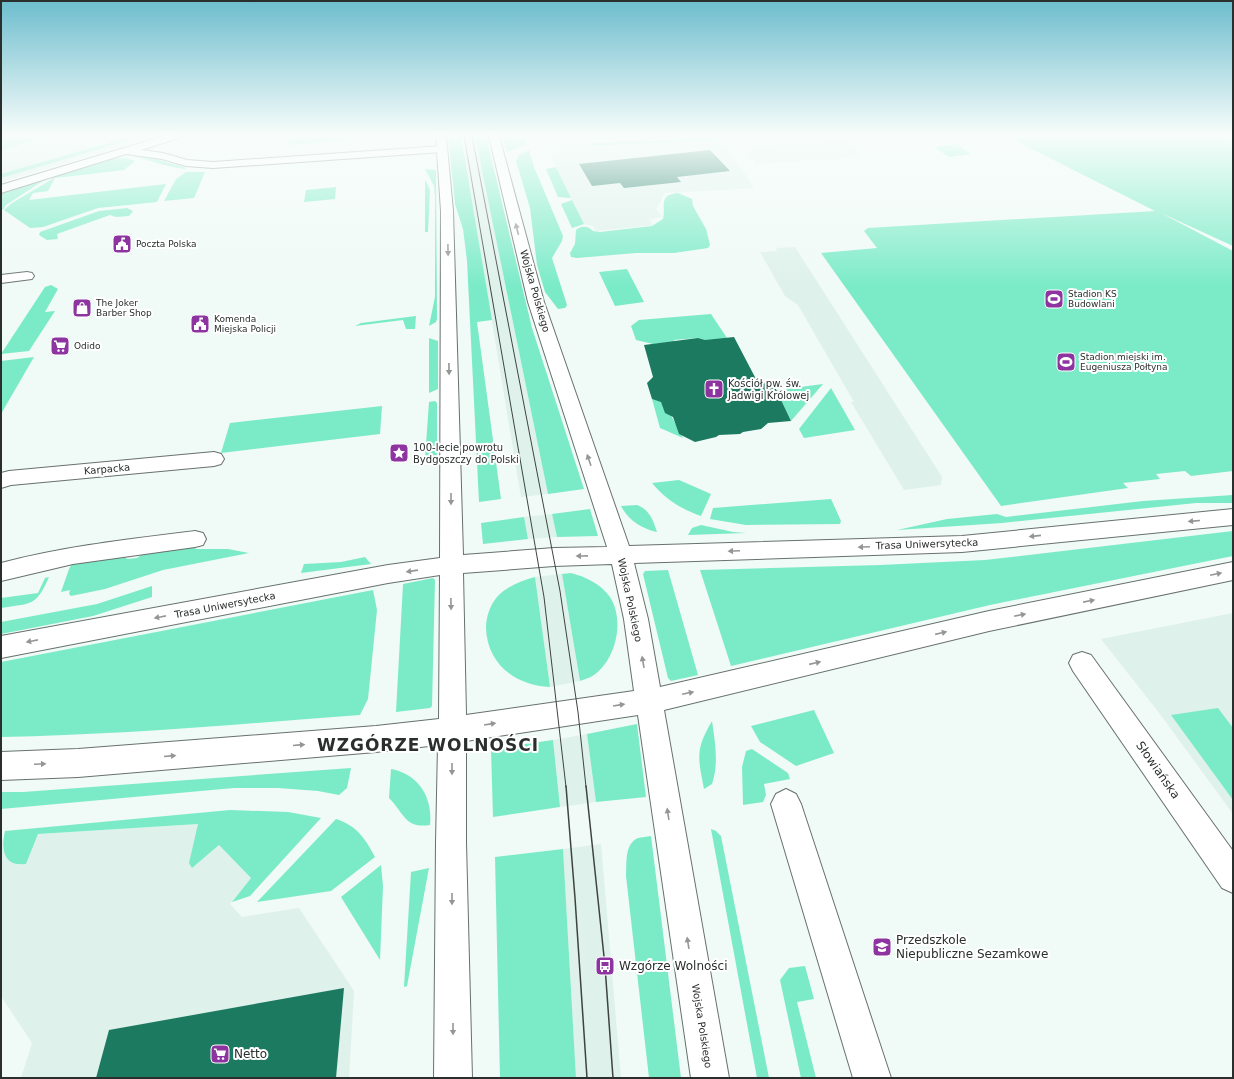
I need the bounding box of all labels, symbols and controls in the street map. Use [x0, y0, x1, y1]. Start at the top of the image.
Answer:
one-way arrow [514, 223, 520, 235]
public building icon: Poczta Polska [111, 233, 133, 255]
place label: Poczta Polska [136, 239, 197, 249]
one-way arrow [444, 244, 451, 256]
street label: Wojska Polskiego [518, 248, 552, 334]
sports icon: Stadion KS Budowlani [1043, 288, 1065, 310]
place label: Stadion KS Budowlani [1068, 289, 1117, 309]
shop icon: The Joker Barber Shop [71, 297, 93, 319]
place label: The Joker Barber Shop [95, 298, 152, 318]
public building icon: Komenda Miejska Policji [189, 313, 211, 335]
place label: Komenda Miejska Policji [214, 314, 276, 334]
supermarket icon: Odido [49, 335, 71, 357]
place label: Odido [74, 341, 101, 351]
sports icon: Stadion miejski im. Eugeniusza Połtyna [1055, 351, 1077, 373]
place label: Stadion miejski im. Eugeniusza Połtyna [1080, 352, 1168, 372]
one-way arrow [446, 363, 452, 376]
church icon: Kościół pw. św. Jadwigi Królowej [703, 378, 725, 400]
place label: Kościół pw. św. Jadwigi Królowej [727, 378, 809, 401]
place icon: 100-lecie powrotu Bydgoszczy do Polski [388, 442, 410, 464]
place label: 100-lecie powrotu Bydgoszczy do Polski [413, 442, 519, 465]
one-way arrow [586, 454, 592, 466]
street label: Karpacka [83, 462, 131, 476]
one-way arrow [448, 493, 454, 506]
one-way arrow [1188, 517, 1200, 524]
one-way arrow [1029, 533, 1041, 539]
street label: Trasa Uniwersytecka [874, 537, 979, 551]
one-way arrow [858, 543, 870, 550]
one-way arrow [728, 548, 740, 555]
one-way arrow [575, 553, 588, 559]
street label: Wojska Polskiego [616, 557, 644, 643]
one-way arrow [406, 568, 418, 574]
one-way arrow [1210, 571, 1222, 577]
street label: Trasa Uniwersytecka [173, 590, 276, 620]
one-way arrow [1083, 597, 1095, 603]
one-way arrow [448, 598, 454, 611]
one-way arrow [1014, 611, 1026, 617]
one-way arrow [154, 615, 166, 621]
one-way arrow [935, 630, 947, 636]
one-way arrow [26, 639, 38, 645]
one-way arrow [640, 656, 646, 668]
one-way arrow [809, 660, 821, 666]
one-way arrow [682, 689, 694, 695]
one-way arrow [613, 702, 625, 708]
one-way arrow [484, 721, 496, 727]
district label: WZGÓRZE WOLNOŚCI [317, 734, 539, 755]
street label: Słowiańska [1133, 739, 1183, 801]
one-way arrow [293, 742, 305, 749]
one-way arrow [164, 752, 176, 759]
one-way arrow [34, 761, 46, 768]
one-way arrow [449, 763, 455, 776]
one-way arrow [665, 808, 671, 820]
one-way arrow [449, 893, 455, 906]
place label: Przedszkole Niepubliczne Sezamkowe [896, 933, 1048, 961]
school or university icon: Przedszkole Niepubliczne Sezamkowe [871, 936, 893, 958]
one-way arrow [685, 937, 691, 949]
bus stop icon: Wzgórze Wolności [594, 955, 616, 977]
place label: Wzgórze Wolności [619, 959, 728, 973]
street label: Wojska Polskiego [690, 983, 714, 1069]
one-way arrow [450, 1023, 456, 1036]
supermarket icon: Netto [209, 1043, 231, 1065]
place label: Netto [234, 1047, 267, 1061]

